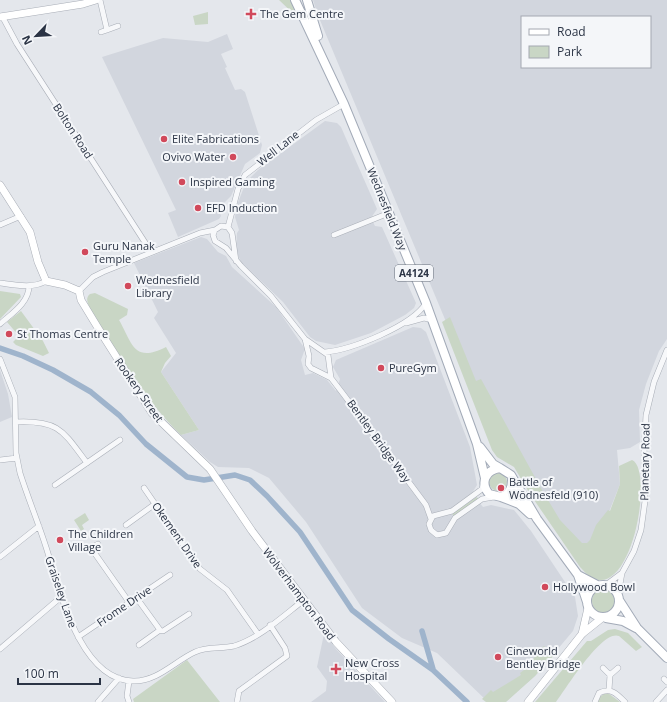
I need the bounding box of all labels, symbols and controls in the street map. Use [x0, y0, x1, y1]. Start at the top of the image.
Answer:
place label: The Gem Centre [260, 6, 344, 21]
marker: The Gem Centre [245, 8, 257, 20]
north arrow [16, 16, 56, 56]
legend [521, 16, 651, 68]
text: Road [557, 23, 586, 40]
text: N [18, 33, 35, 48]
text: Park [557, 43, 583, 60]
street label: Bolton Road [50, 100, 97, 161]
street label: Well Lane [254, 126, 302, 169]
place label: Elite Fabrications [172, 131, 259, 146]
marker: Elite Fabrications [159, 134, 169, 144]
place label: Ovivo Water [162, 149, 225, 164]
marker: Ovivo Water [228, 152, 238, 162]
street label: Wednesfield Way [364, 165, 411, 253]
place label: Inspired Gaming [190, 174, 275, 189]
marker: Inspired Gaming [177, 177, 187, 187]
place label: EFD Induction [206, 200, 277, 215]
marker: EFD Induction [193, 203, 203, 213]
place label: Guru Nanak Temple [93, 238, 155, 266]
marker: Guru Nanak Temple [80, 247, 90, 257]
road number: A4124 [395, 265, 433, 281]
place label: Wednesfield Library [136, 272, 199, 300]
marker: Wednesfield Library [123, 281, 133, 291]
place label: St Thomas Centre [17, 326, 108, 341]
marker: St Thomas Centre [4, 329, 14, 339]
street label: Rookery Street [112, 354, 167, 425]
place label: PureGym [389, 360, 437, 375]
marker: PureGym [376, 363, 386, 373]
street label: Bentley Bridge Way [344, 396, 415, 486]
street label: Planetary Road [636, 423, 653, 501]
place label: Battle of Wōdnesfeld (910) [509, 474, 598, 502]
marker: Battle of Wōdnesfeld (910) [496, 483, 506, 493]
street label: Okement Drive [149, 499, 206, 571]
place label: The Children Village [68, 526, 133, 554]
marker: The Children Village [55, 535, 65, 545]
street label: Wolverhampton Road [260, 545, 339, 643]
street label: Graiseley Lane [42, 554, 81, 630]
place label: Hollywood Bowl [553, 579, 635, 594]
street label: Frome Drive [93, 582, 154, 629]
marker: Hollywood Bowl [540, 582, 550, 592]
place label: Cineworld Bentley Bridge [506, 643, 581, 671]
marker: Cineworld Bentley Bridge [493, 652, 503, 662]
place label: New Cross Hospital [345, 655, 399, 683]
scale bar [18, 660, 100, 686]
marker: New Cross Hospital [330, 663, 342, 675]
text: 100 m [24, 665, 59, 682]

